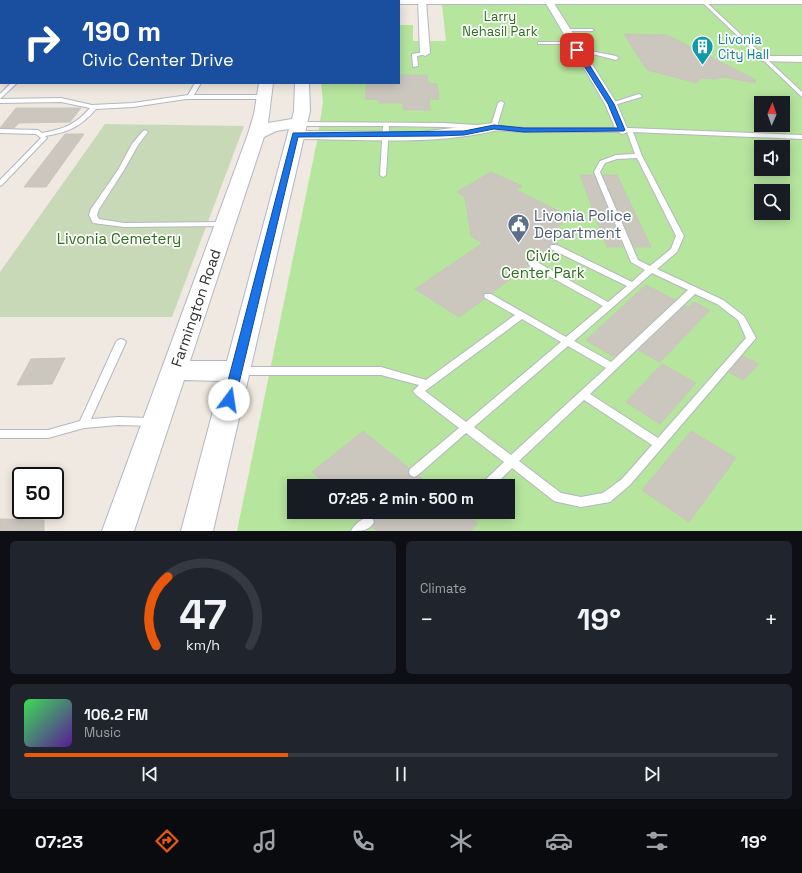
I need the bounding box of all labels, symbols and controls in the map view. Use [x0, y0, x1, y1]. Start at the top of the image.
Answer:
park label: Larry Nehasil Park [462, 8, 538, 40]
text: 190 m [82, 13, 161, 49]
icon: right [16, 16, 68, 68]
place label: Livonia City Hall [718, 31, 769, 63]
pin [560, 33, 594, 67]
building icon: Livonia City Hall [690, 33, 716, 66]
icon: arrive [566, 39, 588, 61]
text: Civic Center Drive [82, 48, 234, 71]
north arrow [754, 96, 790, 132]
map controls [754, 96, 790, 220]
button: sound [754, 140, 790, 176]
button: search [754, 184, 790, 220]
place label: Livonia Police Department [534, 206, 632, 242]
public building icon: Livonia Police Department [505, 212, 531, 245]
park label: Livonia Cemetery [57, 229, 181, 248]
street label: Farmington Road [166, 246, 225, 369]
park label: Civic Center Park [501, 246, 585, 282]
position arrow [208, 379, 250, 421]
speed limit sign: 50 [12, 467, 64, 519]
text: 07:25 · 2 min · 500 m [328, 489, 474, 508]
text: Climate [420, 580, 466, 597]
text: 47 [179, 587, 227, 640]
text: 19° [577, 600, 621, 639]
text: − [420, 605, 434, 633]
text: + [764, 605, 778, 633]
text: km/h [186, 635, 220, 653]
text: 106.2 FM [84, 705, 148, 724]
text: Music [84, 724, 121, 741]
icon: previous [139, 763, 161, 785]
icon: pause [390, 763, 412, 785]
icon: next [641, 763, 663, 785]
icon: directions [153, 827, 181, 855]
icon: music [251, 827, 279, 855]
icon: phone [349, 827, 377, 855]
icon: climate [447, 827, 475, 855]
icon: car [545, 827, 573, 855]
icon: filters [643, 827, 671, 855]
text: 07:23 [35, 830, 83, 853]
text: 19° [741, 830, 767, 853]

